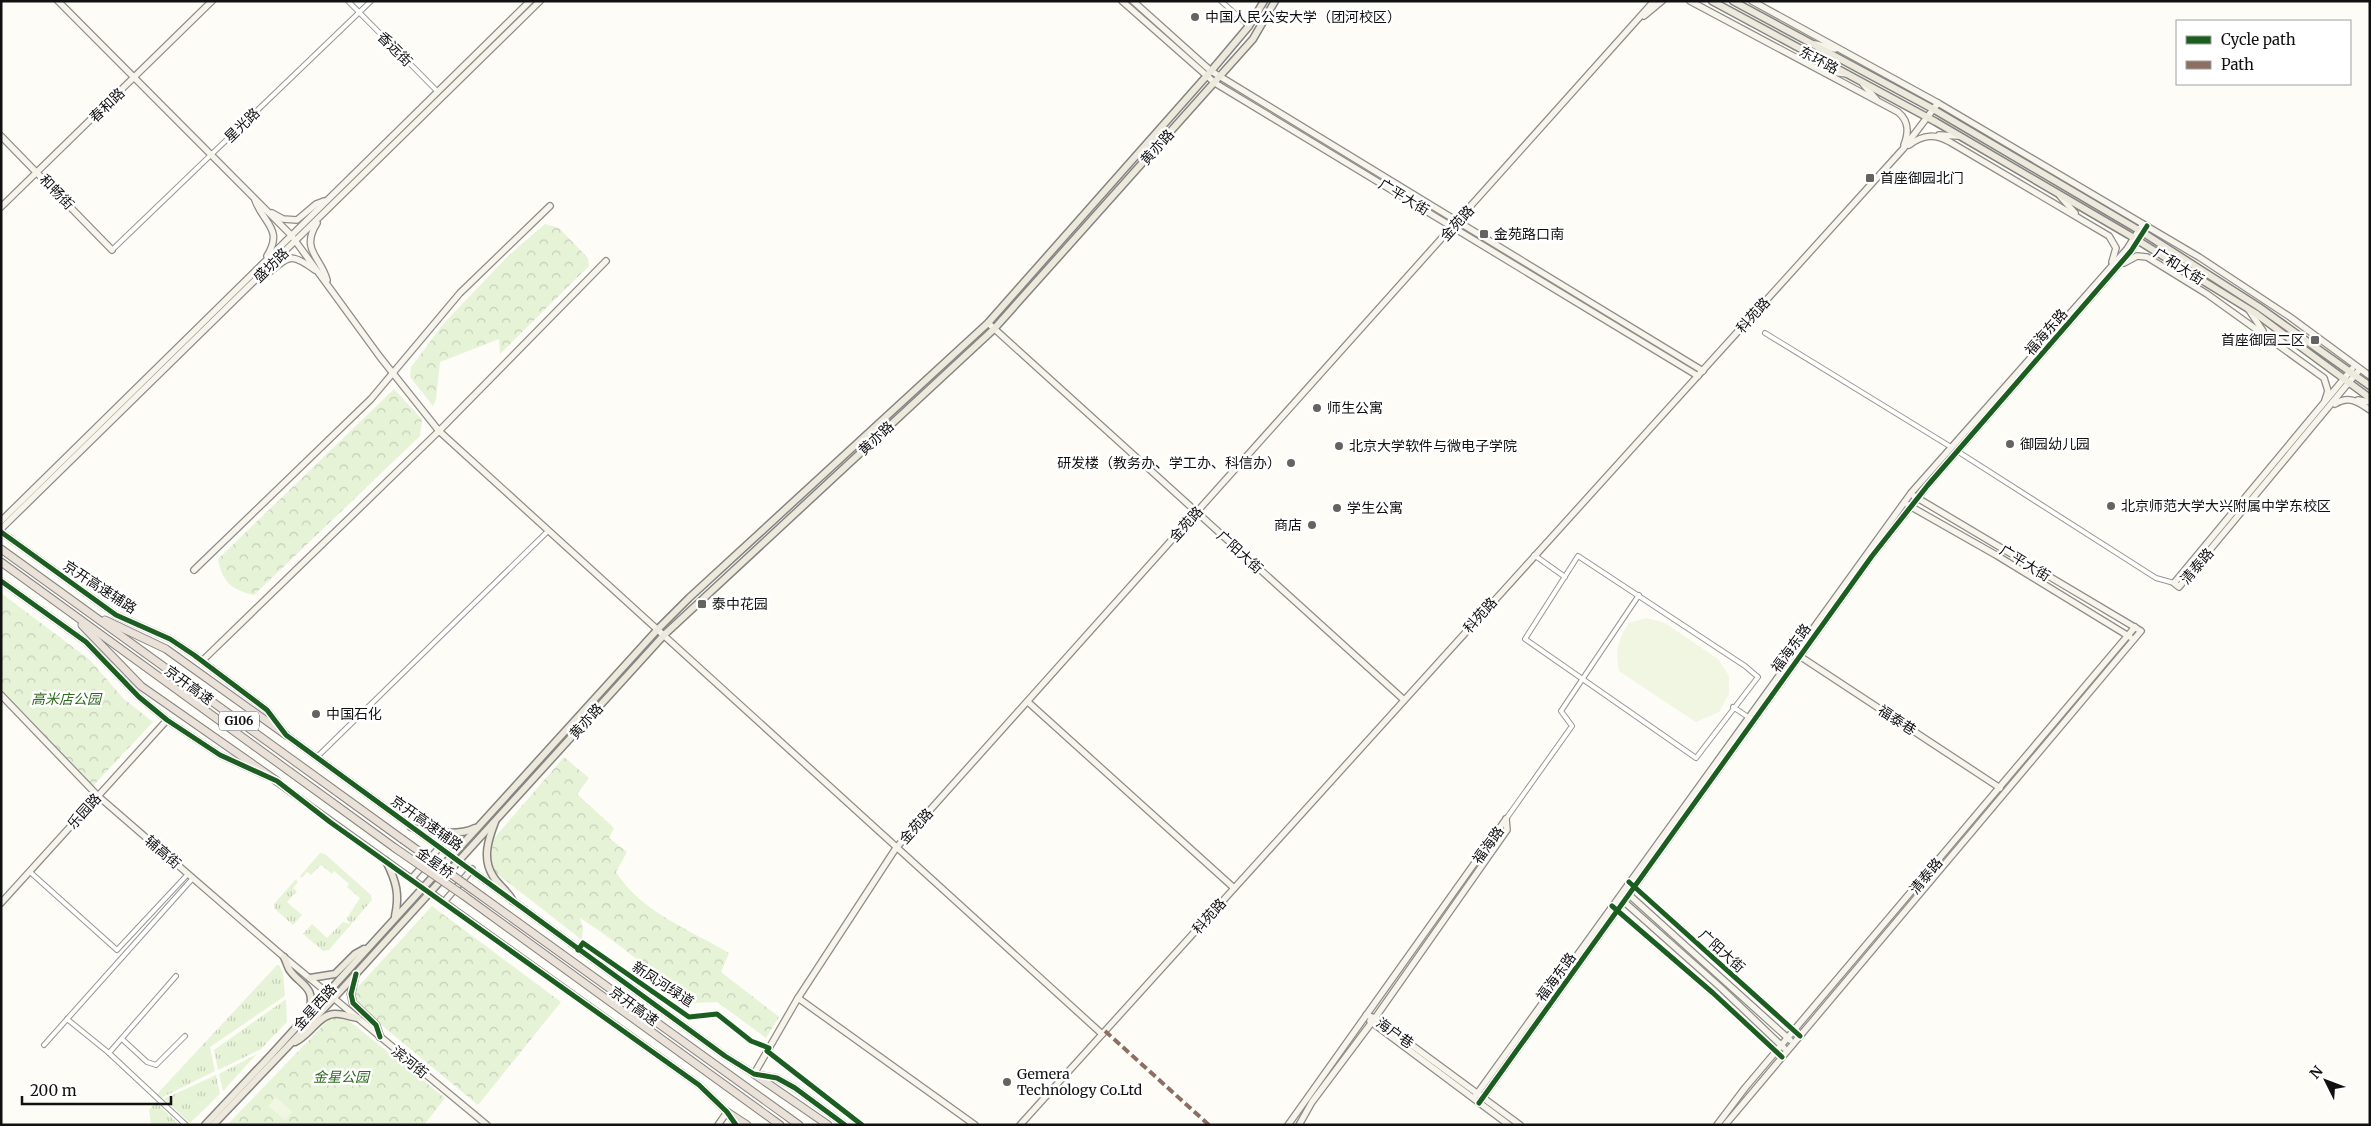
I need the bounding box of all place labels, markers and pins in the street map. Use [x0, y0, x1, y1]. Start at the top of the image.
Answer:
place label: 中国人民公安大学（团河校区） [1205, 8, 1401, 26]
marker: 中国人民公安大学（团河校区） [1189, 11, 1201, 23]
place label: 首座御园北门 [1880, 169, 1964, 187]
marker: 首座御园北门 [1864, 172, 1876, 184]
place label: 金苑路口南 [1494, 225, 1564, 243]
marker: 金苑路口南 [1478, 228, 1490, 240]
place label: 首座御园二区 [2221, 331, 2305, 349]
marker: 首座御园二区 [2309, 334, 2321, 346]
place label: 师生公寓 [1327, 399, 1383, 417]
marker: 师生公寓 [1311, 402, 1323, 414]
place label: 御园幼儿园 [2020, 435, 2090, 453]
place label: 北京大学软件与微电子学院 [1349, 437, 1517, 455]
marker: 御园幼儿园 [2004, 438, 2016, 450]
marker: 北京大学软件与微电子学院 [1333, 440, 1345, 452]
place label: 研发楼（教务办、学工办、科信办） [1057, 454, 1281, 472]
marker: 研发楼（教务办、学工办、科信办） [1285, 457, 1297, 469]
place label: 北京师范大学大兴附属中学东校区 [2121, 497, 2331, 515]
place label: 学生公寓 [1347, 499, 1403, 517]
marker: 北京师范大学大兴附属中学东校区 [2105, 500, 2117, 512]
marker: 学生公寓 [1331, 502, 1343, 514]
place label: 商店 [1274, 516, 1302, 534]
marker: 商店 [1306, 519, 1318, 531]
place label: 泰中花园 [712, 595, 768, 613]
marker: 泰中花园 [696, 598, 708, 610]
place label: 中国石化 [326, 705, 382, 723]
marker: 中国石化 [310, 708, 322, 720]
place label: Gemera Technology Co.Ltd [1017, 1065, 1143, 1099]
marker: Gemera Technology Co.Ltd [1001, 1076, 1013, 1088]

